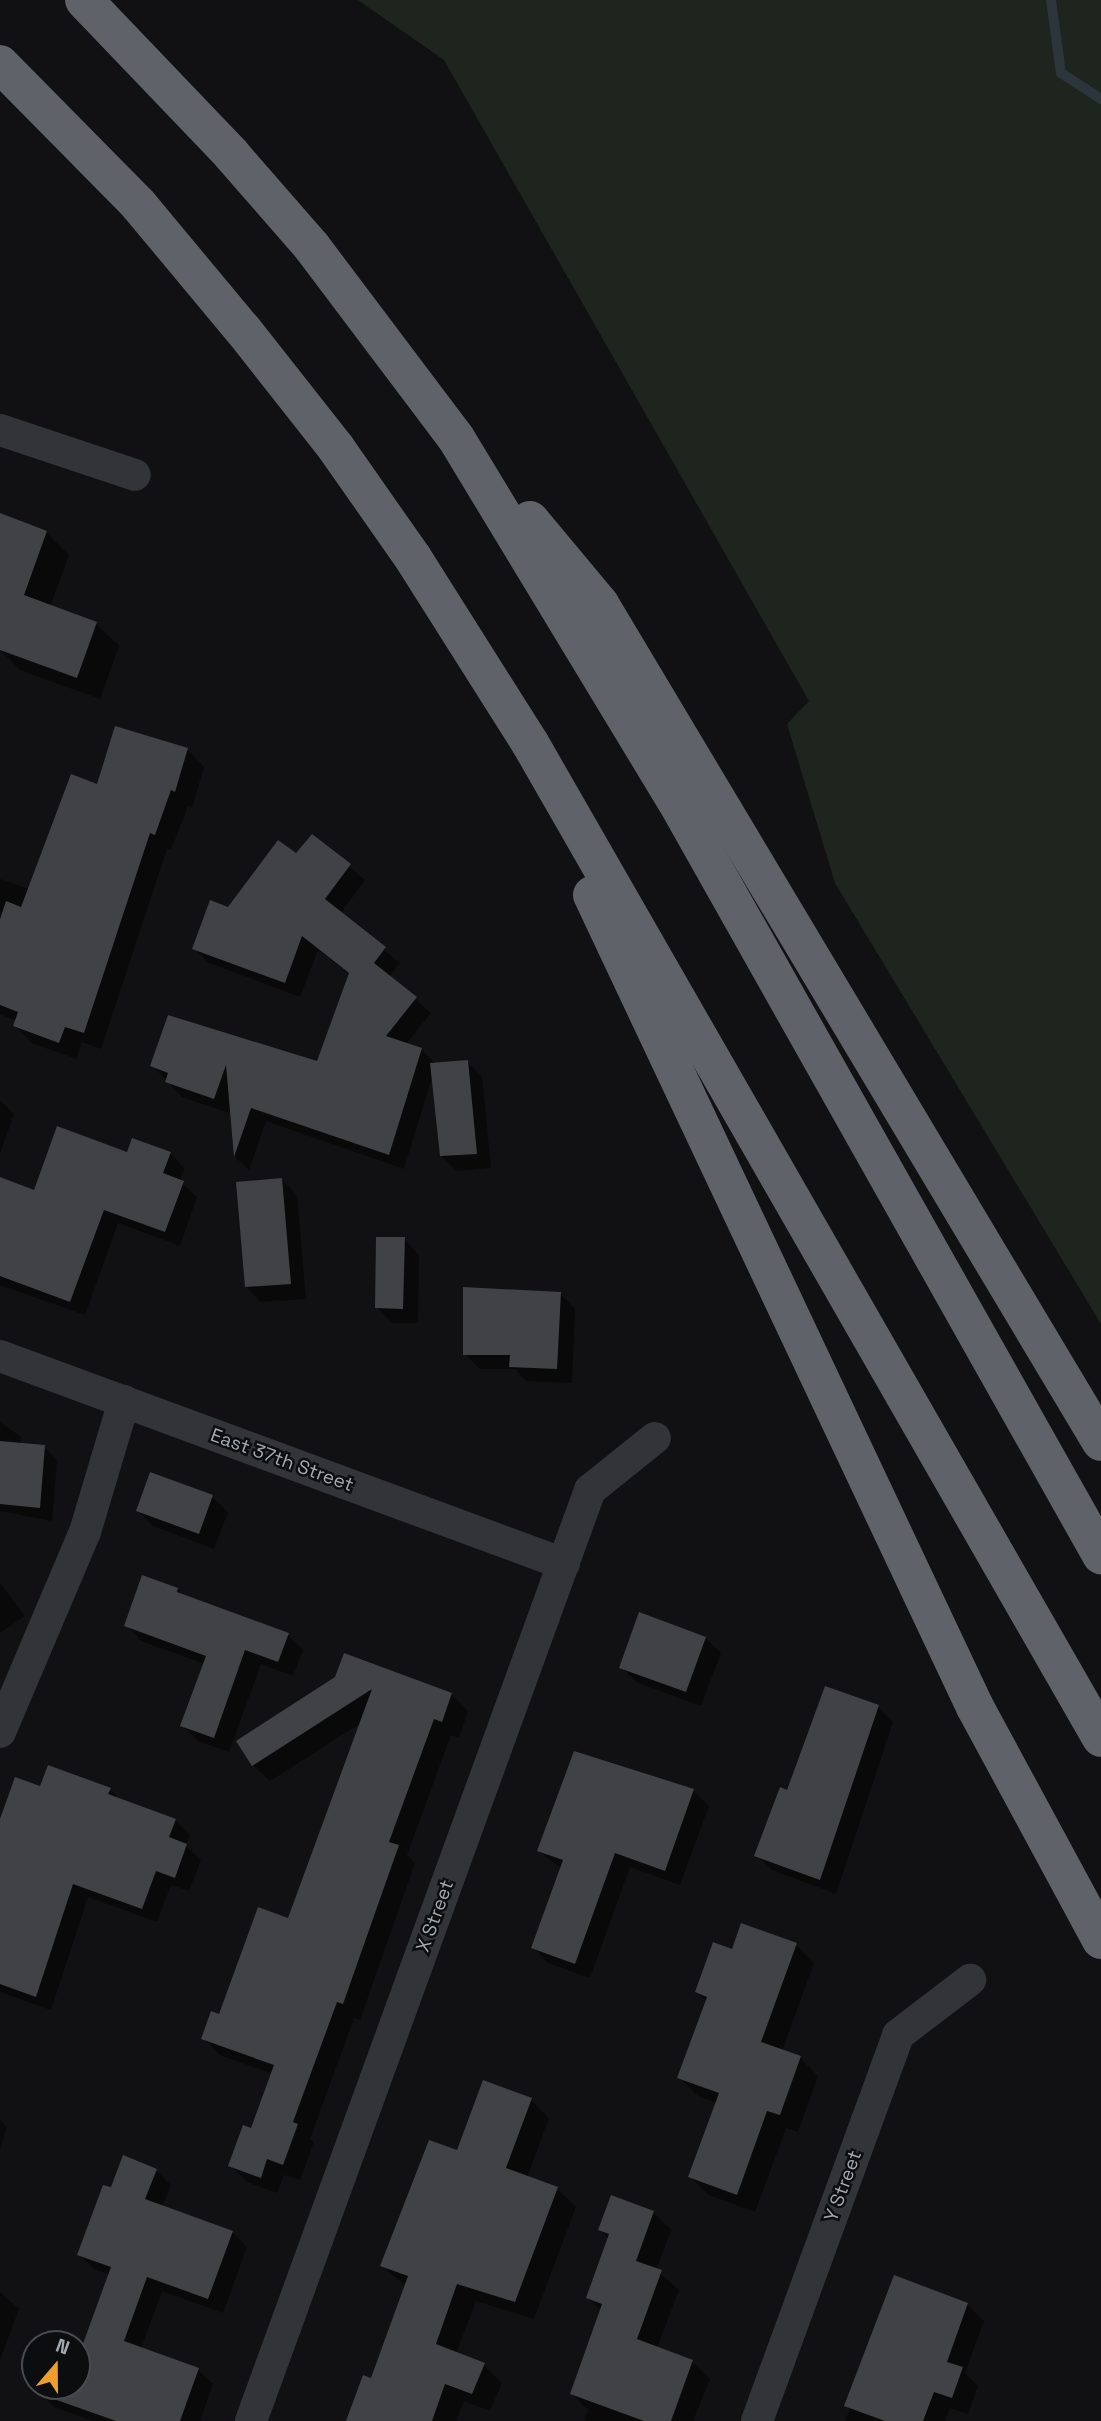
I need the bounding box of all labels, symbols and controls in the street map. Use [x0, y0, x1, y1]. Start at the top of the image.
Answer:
street label: East 37th Street [207, 1424, 357, 1496]
street label: X Street [411, 1877, 459, 1955]
street label: Y Street [820, 2147, 866, 2225]
north arrow [21, 2330, 91, 2400]
text: N [52, 2333, 73, 2361]

